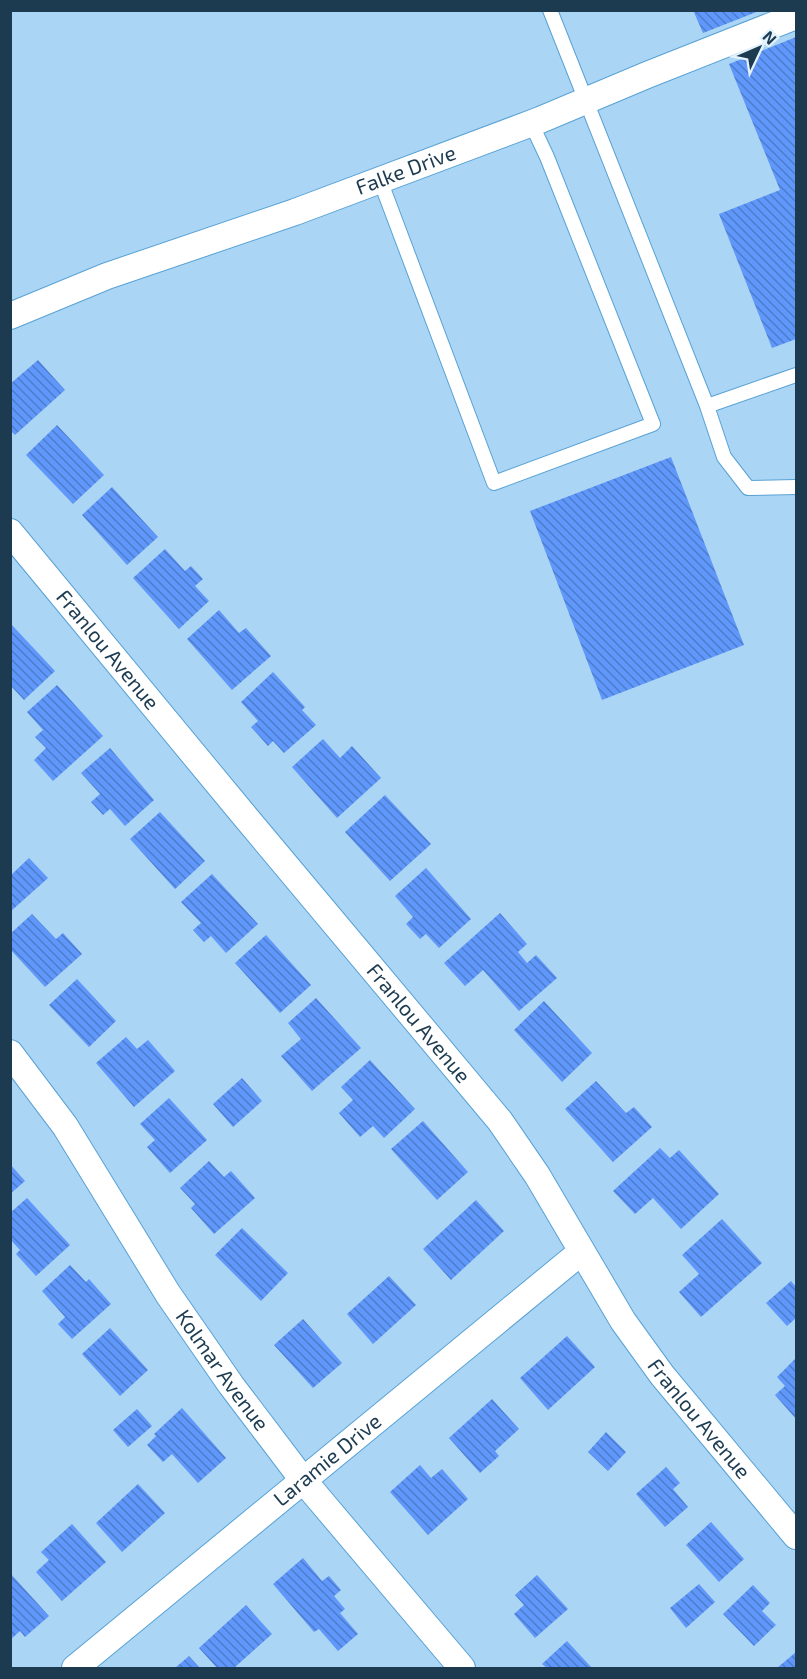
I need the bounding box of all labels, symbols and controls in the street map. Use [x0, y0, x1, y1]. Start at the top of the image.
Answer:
north arrow [729, 18, 789, 78]
text: N [759, 26, 781, 48]
street label: Falke Drive [352, 139, 459, 199]
street label: Franlou Avenue [52, 584, 165, 714]
street label: Franlou Avenue [362, 958, 477, 1087]
street label: Kolmar Avenue [172, 1304, 275, 1435]
street label: Franlou Avenue [643, 1353, 757, 1483]
street label: Laramie Drive [268, 1408, 385, 1511]

